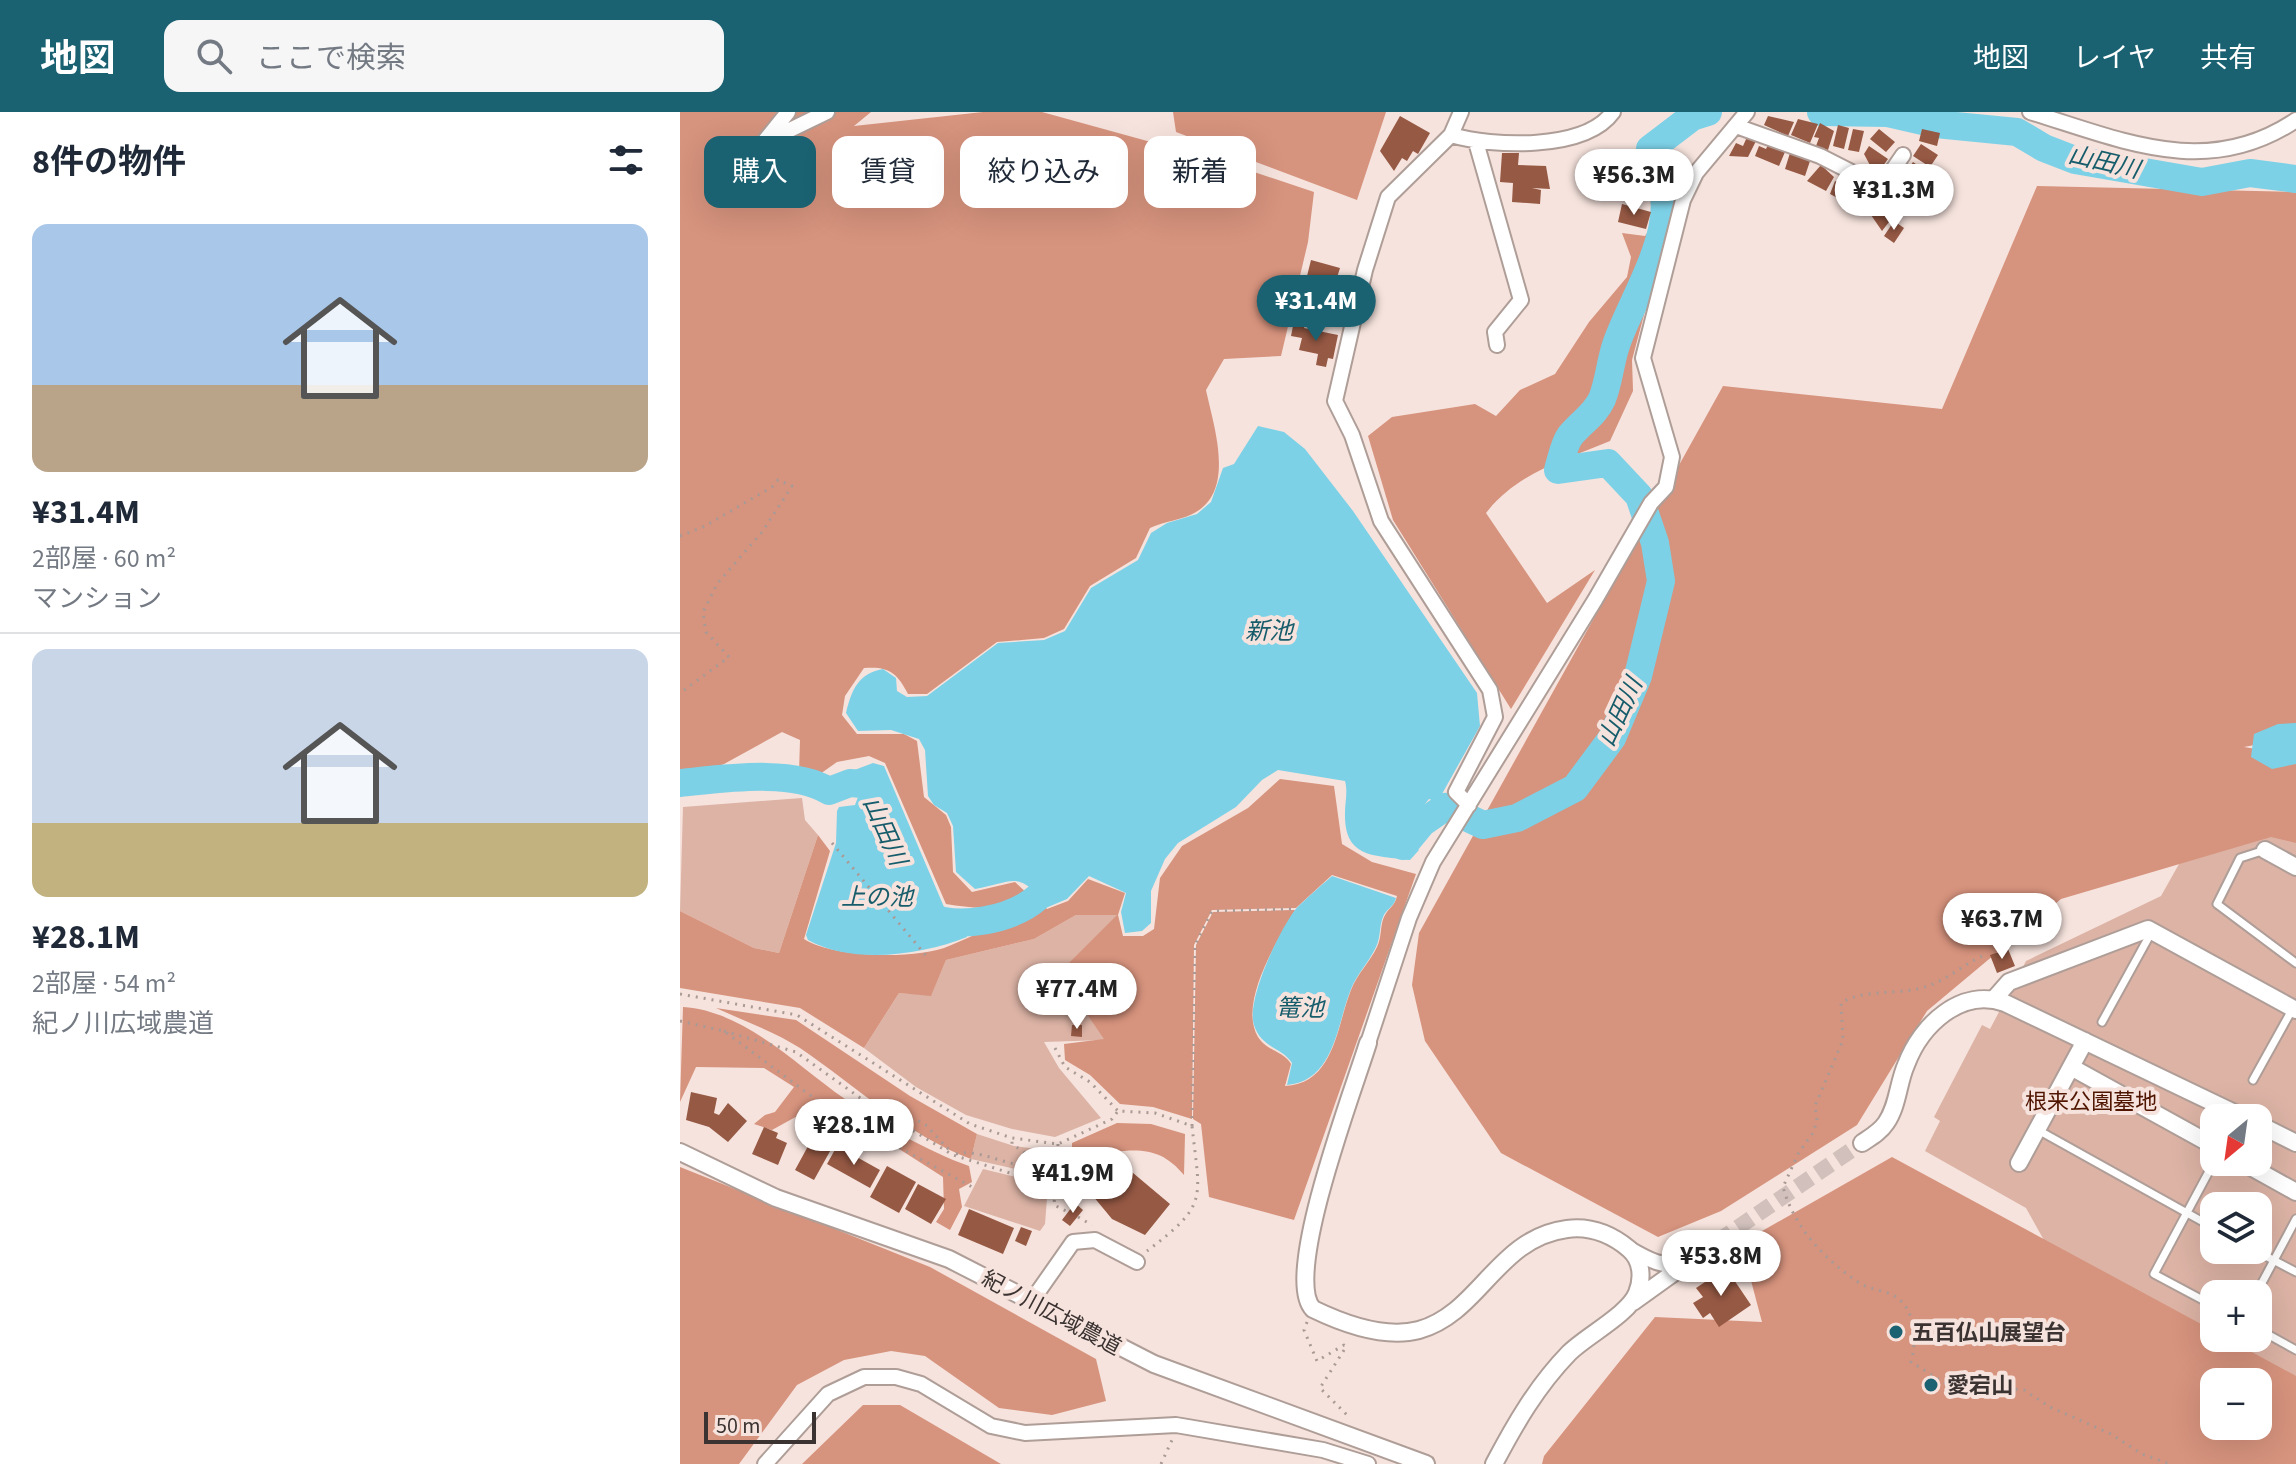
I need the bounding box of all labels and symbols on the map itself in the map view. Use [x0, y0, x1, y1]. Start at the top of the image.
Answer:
water label: 山田川 [2065, 137, 2146, 188]
pin: ¥56.3M [1569, 149, 1699, 217]
pin: ¥31.3M [1829, 164, 1959, 232]
pin: ¥31.4M [1251, 275, 1381, 343]
water label: 新池 [1245, 614, 1295, 649]
water label: 山田川 [1589, 669, 1653, 752]
water label: 山田川 [854, 791, 916, 874]
water label: 上の池 [841, 880, 915, 915]
pin: ¥63.7M [1937, 893, 2067, 961]
pin: ¥77.4M [1012, 963, 1142, 1031]
water label: 篭池 [1276, 991, 1326, 1026]
park label: 根来公園墓地 [2025, 1086, 2157, 1118]
pin: ¥28.1M [789, 1099, 919, 1167]
north arrow [2200, 1104, 2272, 1176]
pin: ¥41.9M [1008, 1147, 1138, 1215]
pin: ¥53.8M [1656, 1230, 1786, 1298]
street label: 紀ノ川広域農道 [976, 1263, 1127, 1363]
place label: 五百仏山展望台 [1912, 1317, 2066, 1349]
marker: 五百仏山展望台 [1887, 1323, 1905, 1341]
place label: 愛宕山 [1947, 1370, 2013, 1402]
marker: 愛宕山 [1922, 1376, 1940, 1394]
scale bar [704, 1408, 816, 1444]

